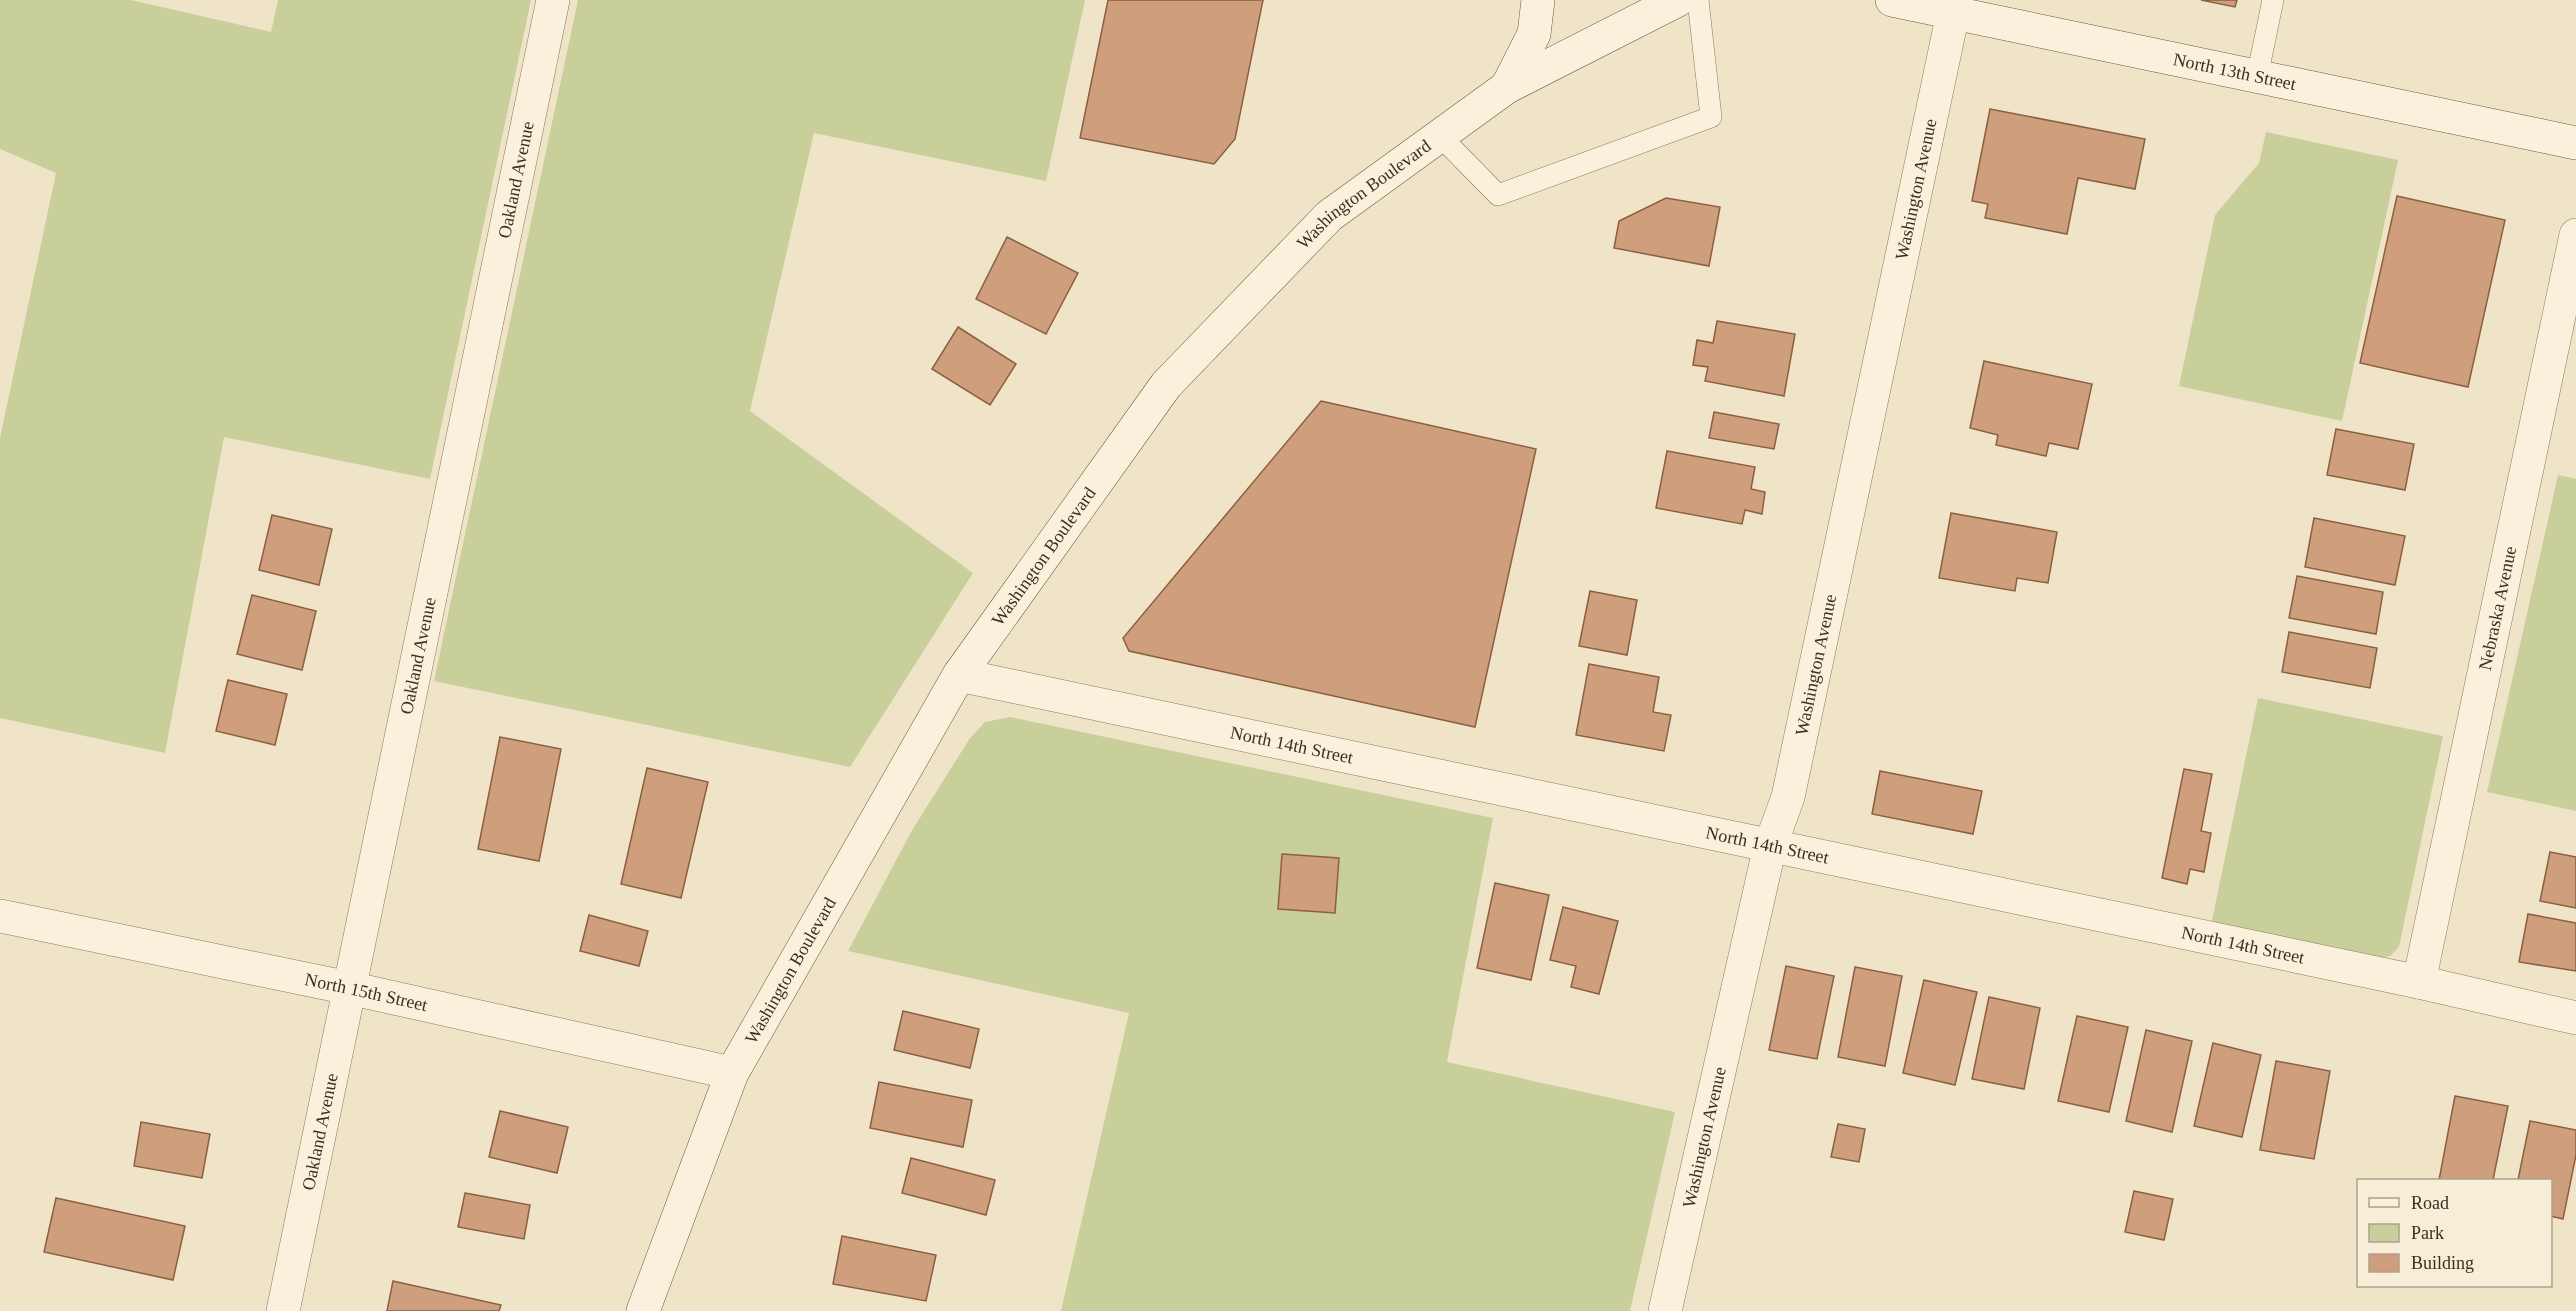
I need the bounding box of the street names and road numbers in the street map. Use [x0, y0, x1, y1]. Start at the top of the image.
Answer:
street label: North 13th Street [2171, 49, 2298, 94]
street label: Washington Avenue [1891, 117, 1941, 262]
street label: Oakland Avenue [494, 119, 538, 240]
street label: Washington Boulevard [1293, 136, 1435, 253]
street label: Washington Boulevard [988, 483, 1100, 629]
street label: Nebraska Avenue [2475, 544, 2520, 672]
street label: Washington Avenue [1791, 592, 1840, 737]
street label: Oakland Avenue [396, 595, 440, 716]
street label: North 14th Street [1228, 722, 1355, 768]
street label: North 14th Street [1704, 822, 1831, 868]
street label: Washington Boulevard [741, 894, 840, 1047]
street label: North 14th Street [2180, 922, 2306, 968]
street label: North 15th Street [303, 969, 429, 1015]
street label: Washington Avenue [1679, 1065, 1730, 1210]
street label: Oakland Avenue [298, 1071, 342, 1192]

